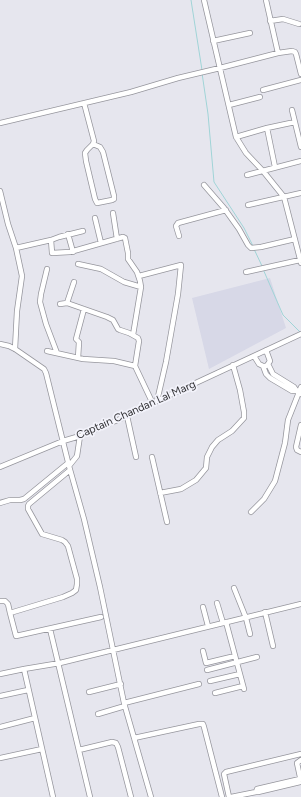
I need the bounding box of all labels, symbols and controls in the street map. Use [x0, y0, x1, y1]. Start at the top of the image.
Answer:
street label: Captain Chandan Lal Marg [74, 378, 198, 442]

